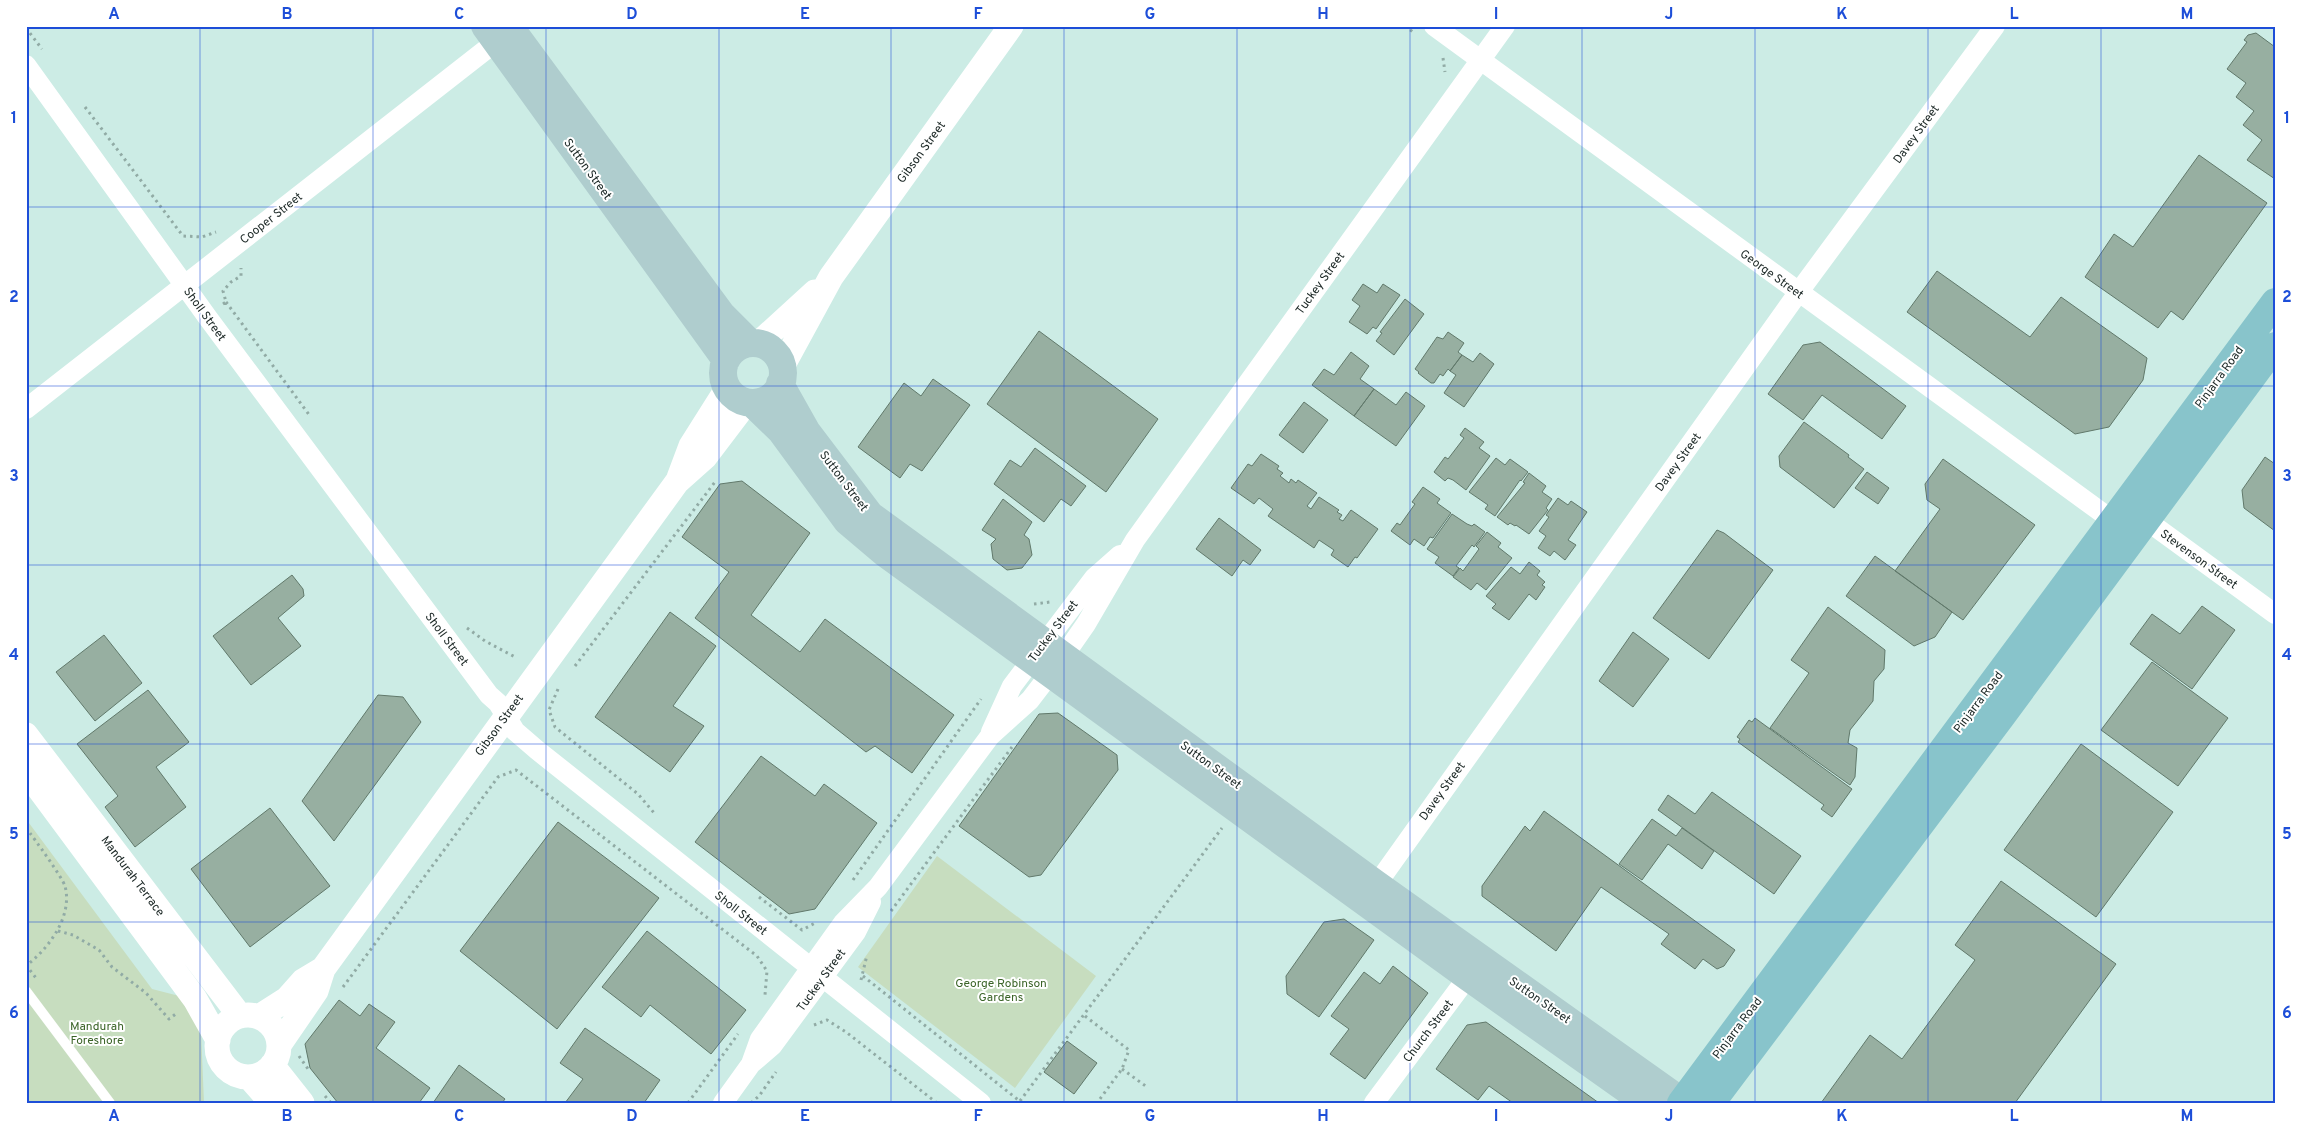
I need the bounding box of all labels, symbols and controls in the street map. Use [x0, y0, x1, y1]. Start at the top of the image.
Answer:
text: A [108, 5, 120, 25]
text: B [281, 5, 293, 25]
text: C [454, 5, 464, 25]
text: D [626, 5, 638, 25]
text: E [800, 5, 810, 25]
text: F [973, 5, 983, 25]
text: G [1145, 5, 1155, 25]
text: H [1317, 5, 1329, 25]
text: I [1494, 5, 1498, 25]
text: J [1665, 5, 1673, 25]
text: K [1836, 5, 1848, 25]
text: L [2009, 5, 2019, 25]
text: M [2181, 5, 2193, 25]
street label: Davey Street [1890, 102, 1943, 167]
text: 1 [11, 109, 17, 129]
text: 1 [2284, 109, 2290, 129]
street label: Gibson Street [894, 118, 950, 187]
street label: Sutton Street [560, 136, 615, 203]
street label: Cooper Street [237, 189, 306, 248]
street label: George Street [1736, 246, 1806, 303]
street label: Tuckey Street [1293, 249, 1349, 318]
street label: Sholl Street [179, 284, 229, 345]
text: 2 [9, 288, 19, 308]
text: 2 [2282, 288, 2292, 308]
street label: Pinjarra Road [2192, 343, 2248, 412]
street label: Davey Street [1652, 430, 1705, 495]
street label: Sutton Street [815, 448, 871, 515]
text: 3 [9, 467, 19, 487]
text: 3 [2282, 467, 2292, 487]
street label: Stevenson Street [2157, 526, 2240, 593]
street label: Tuckey Street [1025, 597, 1082, 666]
street label: Sholl Street [421, 610, 472, 670]
text: 4 [9, 646, 19, 666]
text: 4 [2282, 646, 2292, 666]
street label: Pinjarra Road [1950, 669, 2007, 737]
street label: Gibson Street [472, 691, 528, 760]
street label: Sutton Street [1177, 738, 1244, 793]
street label: Davey Street [1416, 759, 1469, 824]
text: 5 [9, 825, 19, 845]
text: 5 [2282, 825, 2292, 845]
street label: Mandurah Terrace [97, 833, 168, 920]
street label: Sholl Street [711, 888, 770, 939]
street label: Tuckey Street [794, 946, 850, 1015]
street label: Sutton Street [1505, 974, 1573, 1028]
park label: George Robinson Gardens [955, 976, 1047, 1006]
street label: Pinjarra Road [1709, 995, 1766, 1063]
street label: Church Street [1400, 997, 1458, 1066]
text: 6 [9, 1004, 19, 1024]
text: 6 [2282, 1004, 2292, 1024]
park label: Mandurah Foreshore [70, 1019, 124, 1049]
text: A [108, 1107, 120, 1127]
text: B [281, 1107, 293, 1127]
text: C [454, 1107, 464, 1127]
text: D [626, 1107, 638, 1127]
text: E [800, 1107, 810, 1127]
text: F [973, 1107, 983, 1127]
text: G [1145, 1107, 1155, 1127]
text: H [1317, 1107, 1329, 1127]
text: I [1494, 1107, 1498, 1127]
text: J [1665, 1107, 1673, 1127]
text: K [1836, 1107, 1848, 1127]
text: L [2009, 1107, 2019, 1127]
text: M [2181, 1107, 2193, 1127]

